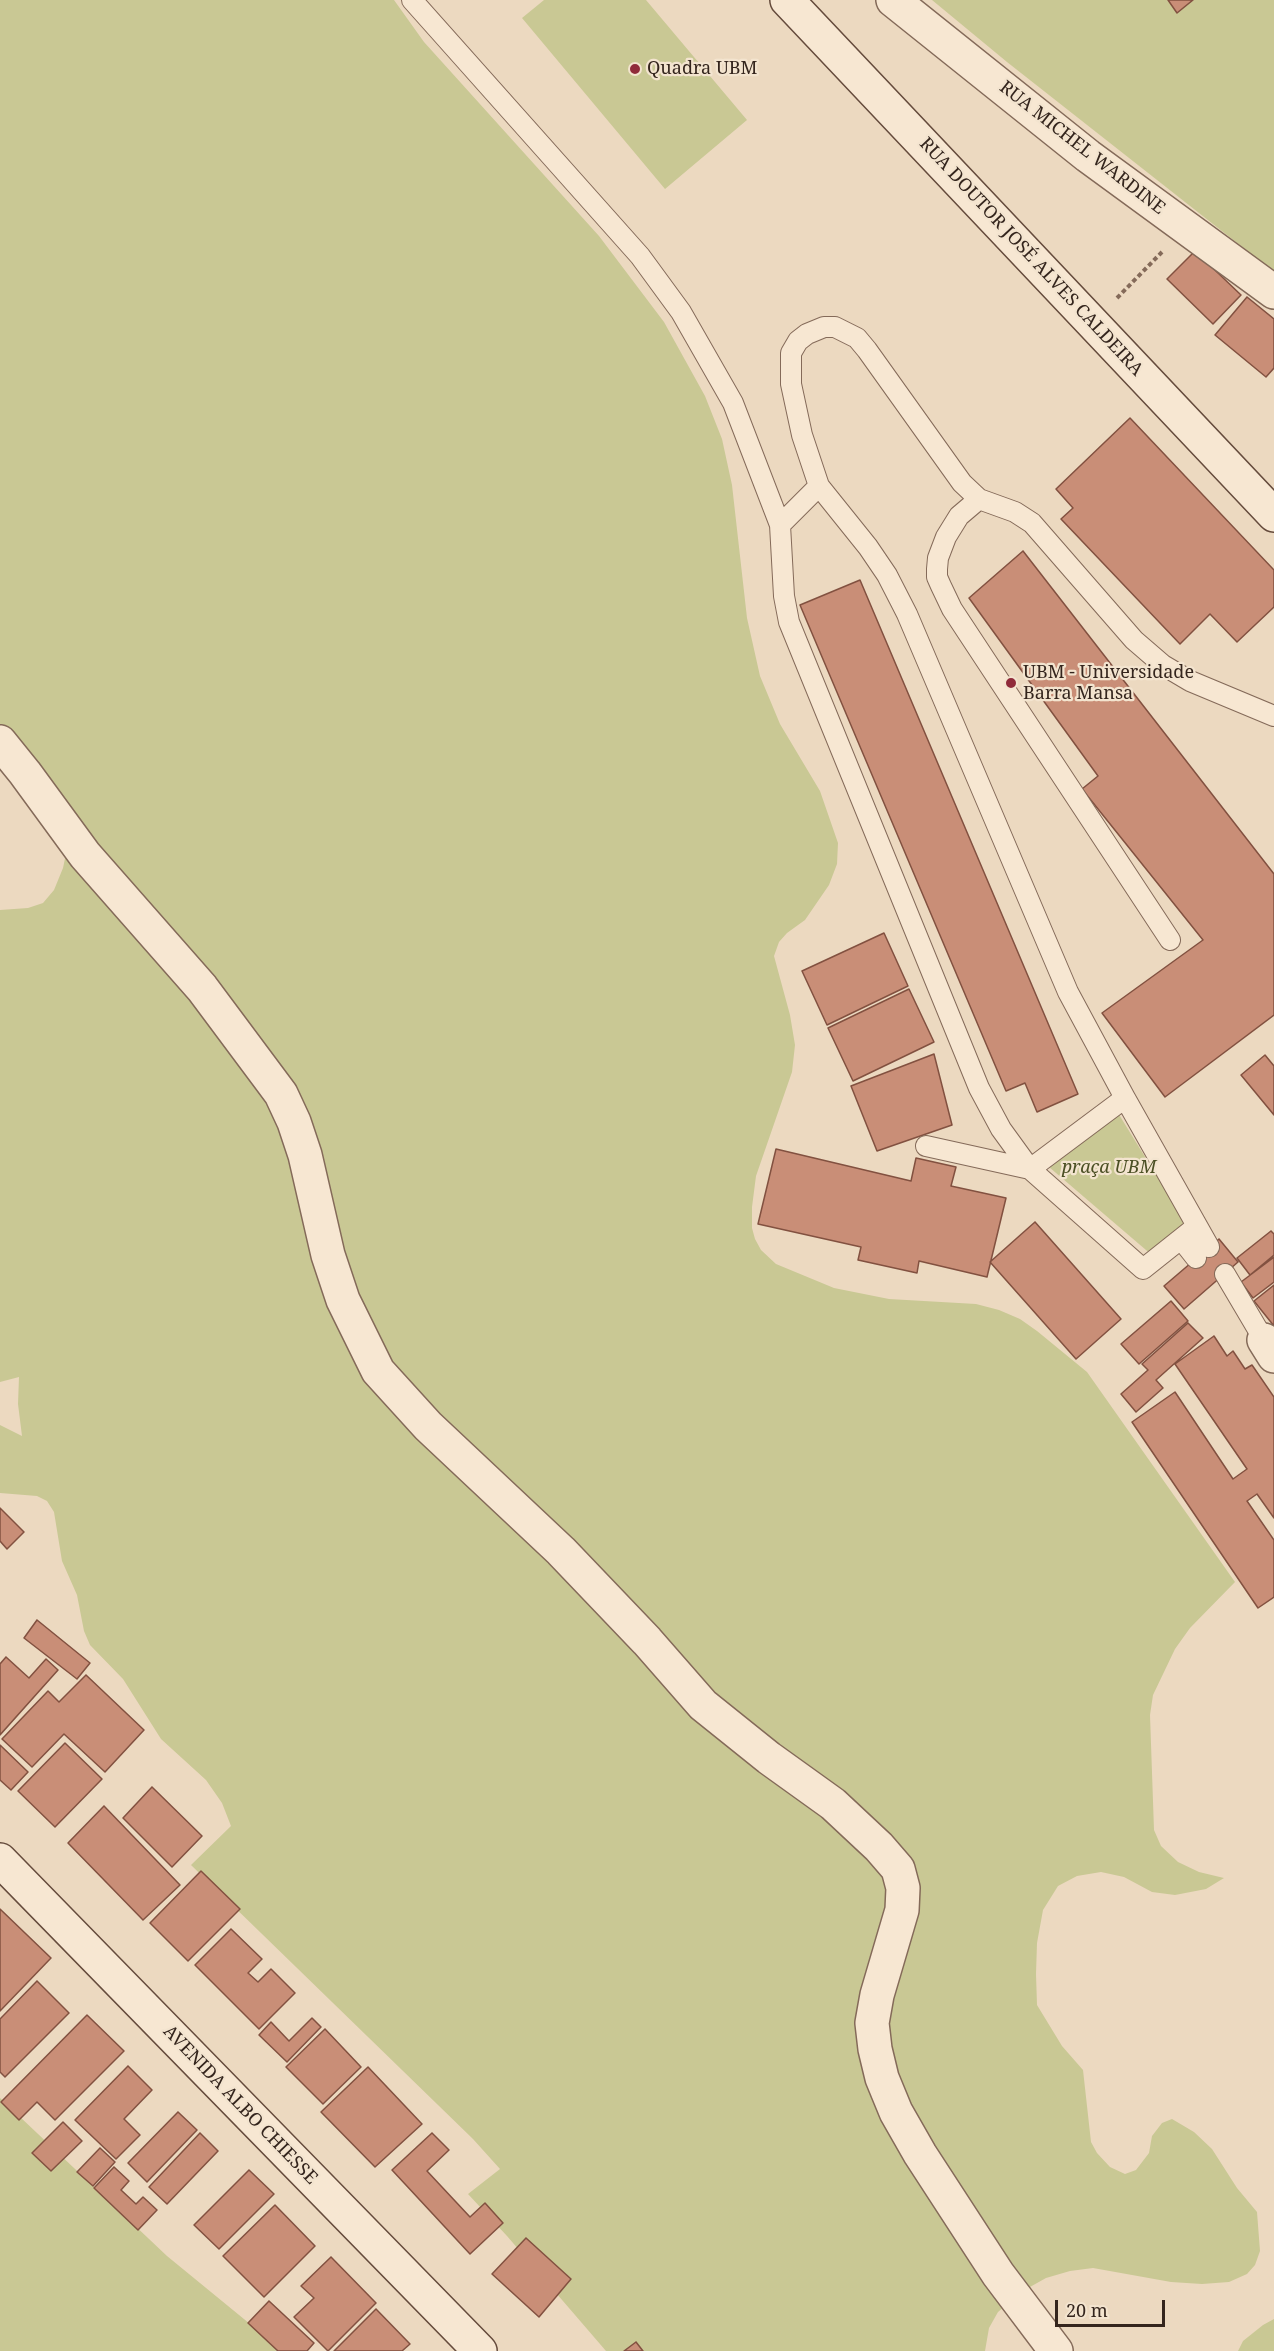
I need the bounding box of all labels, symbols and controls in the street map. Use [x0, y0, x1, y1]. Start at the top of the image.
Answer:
place label: Quadra UBM [647, 58, 757, 80]
marker: Quadra UBM [628, 62, 642, 76]
street label: RUA MICHEL WARDINE [995, 77, 1169, 219]
street label: RUA DOUTOR JOSÉ ALVES CALDEIRA [915, 133, 1147, 381]
place label: UBM - Universidade Barra Mansa [1023, 662, 1194, 704]
marker: UBM - Universidade Barra Mansa [1004, 676, 1018, 690]
park label: praça UBM [1062, 1157, 1156, 1179]
street label: AVENIDA ALBO CHIESSE [158, 2021, 322, 2189]
scale bar [1058, 2288, 1168, 2326]
text: 20 m [1066, 2298, 1108, 2322]

